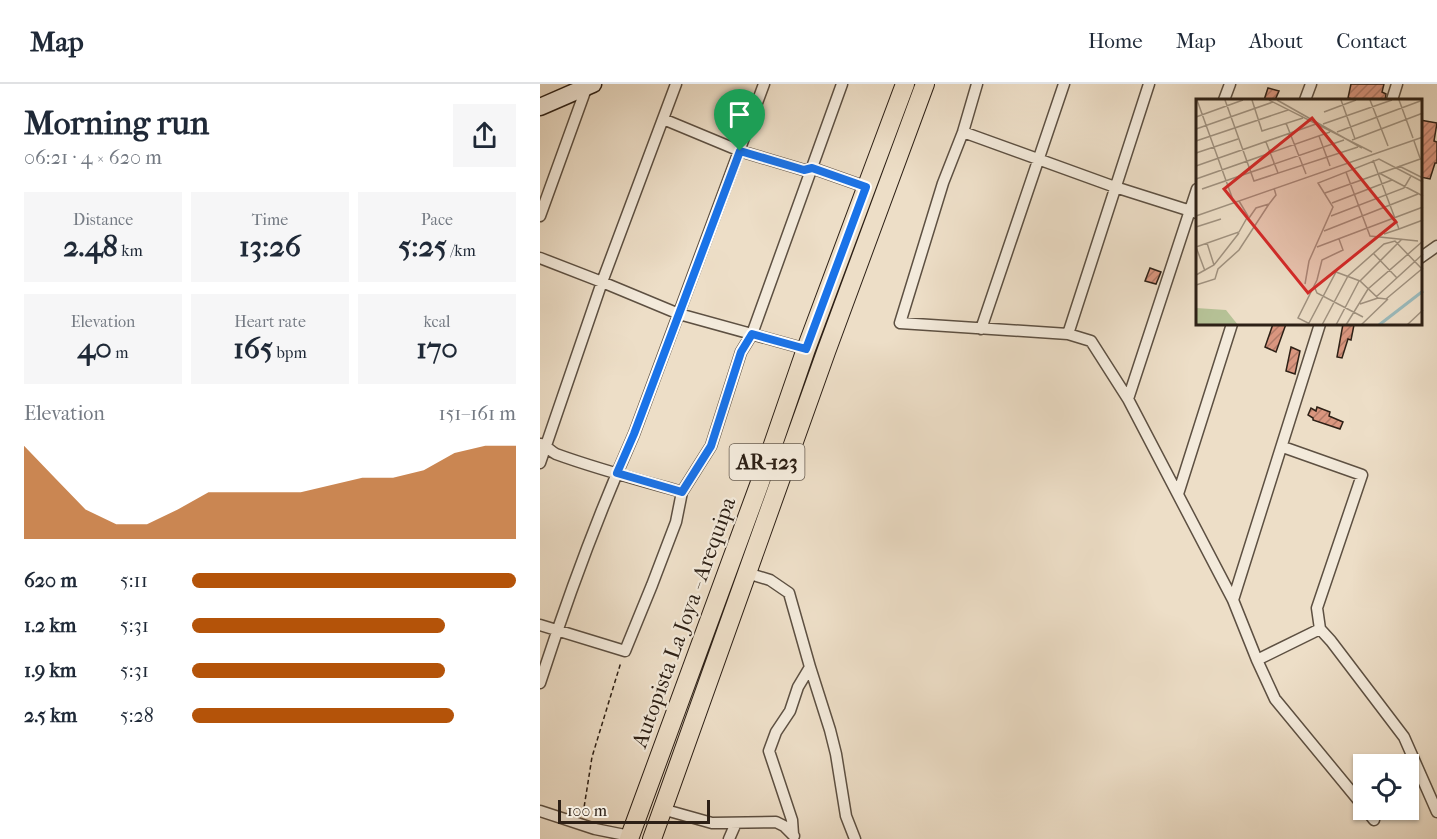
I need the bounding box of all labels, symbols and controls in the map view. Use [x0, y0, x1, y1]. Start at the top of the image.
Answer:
text: Map [30, 25, 84, 58]
text: Home [1088, 29, 1143, 53]
text: Map [1176, 29, 1216, 53]
text: About [1249, 29, 1303, 53]
text: Contact [1336, 29, 1407, 53]
pin [714, 89, 765, 151]
icon: arrive [723, 98, 756, 131]
inset map [1196, 99, 1422, 326]
text: Morning run [24, 104, 209, 143]
button: share [453, 104, 516, 167]
text: 06:21 · 4 × 620 m [24, 146, 162, 169]
text: Distance [73, 210, 133, 229]
text: Time [252, 210, 288, 229]
text: Pace [421, 210, 453, 229]
text: 2.48 [63, 229, 118, 264]
text: 13:26 [239, 229, 301, 264]
text: 5:25 [398, 229, 447, 264]
text: km [118, 241, 143, 260]
text: /km [447, 241, 476, 260]
text: Elevation [71, 312, 135, 331]
text: Heart rate [234, 312, 306, 331]
text: kcal [424, 312, 450, 331]
text: 40 [78, 331, 112, 366]
text: 165 [233, 331, 273, 366]
text: 170 [416, 331, 458, 366]
text: m [112, 343, 129, 362]
text: bpm [273, 343, 307, 362]
text: Elevation [24, 402, 105, 425]
text: 151–161 m [439, 402, 516, 425]
road number: AR-123 [730, 444, 804, 480]
street label: Autopista La Joya - Arequipa [626, 493, 742, 752]
text: 620 m [24, 569, 77, 592]
text: 5:11 [120, 569, 148, 592]
text: 1.2 km [24, 614, 77, 637]
text: 5:31 [120, 614, 149, 637]
text: 1.9 km [24, 659, 76, 682]
text: 5:31 [120, 659, 149, 682]
text: 2.5 km [24, 704, 77, 727]
text: 5:28 [120, 704, 154, 727]
map controls [1353, 754, 1419, 820]
button: locate [1353, 754, 1419, 820]
scale bar [558, 797, 710, 824]
text: 100 m [567, 801, 607, 820]

